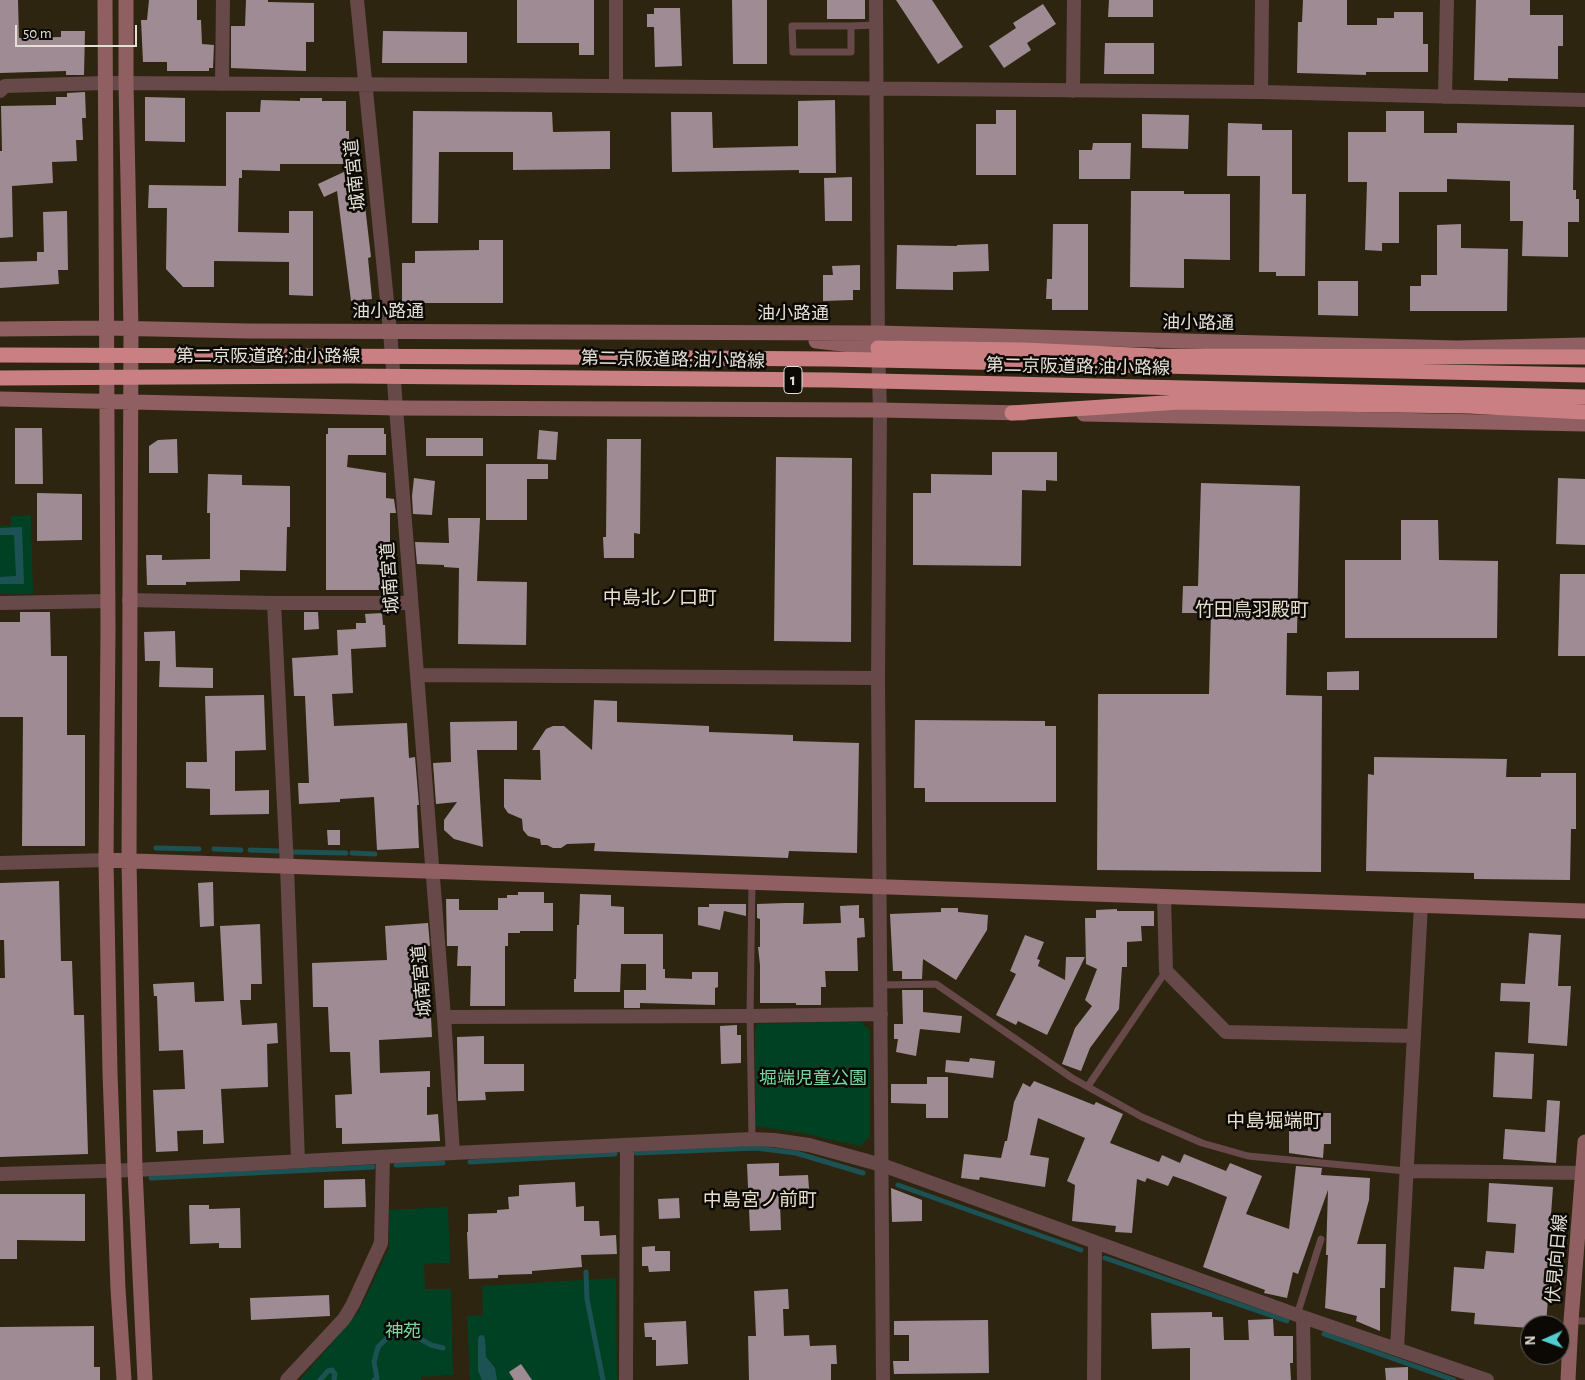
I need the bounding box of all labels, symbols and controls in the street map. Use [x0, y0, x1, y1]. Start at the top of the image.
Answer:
scale bar [18, 15, 140, 47]
text: 50 m [23, 26, 52, 41]
street label: 城南宮道 [340, 138, 370, 212]
street label: 油小路通 [352, 301, 424, 323]
street label: 油小路通 [757, 303, 829, 325]
street label: 油小路通 [1162, 312, 1234, 334]
street label: 第二京阪道路;油小路線 [176, 346, 360, 368]
street label: 第二京阪道路;油小路線 [581, 348, 765, 372]
street label: 第二京阪道路;油小路線 [986, 355, 1170, 379]
road number: 1 [784, 366, 802, 394]
street label: 城南宮道 [377, 541, 403, 615]
district label: 中島北ノ口町 [603, 587, 717, 609]
district label: 竹田鳥羽殿町 [1195, 599, 1309, 621]
street label: 城南宮道 [408, 944, 436, 1018]
park label: 堀端児童公園 [759, 1068, 867, 1090]
district label: 中島堀端町 [1227, 1110, 1321, 1132]
district label: 中島宮ノ前町 [703, 1189, 817, 1211]
street label: 伏見向日線 [1542, 1213, 1572, 1305]
north arrow [1520, 1315, 1570, 1365]
park label: 神苑 [385, 1321, 421, 1343]
text: N [1524, 1335, 1538, 1346]

